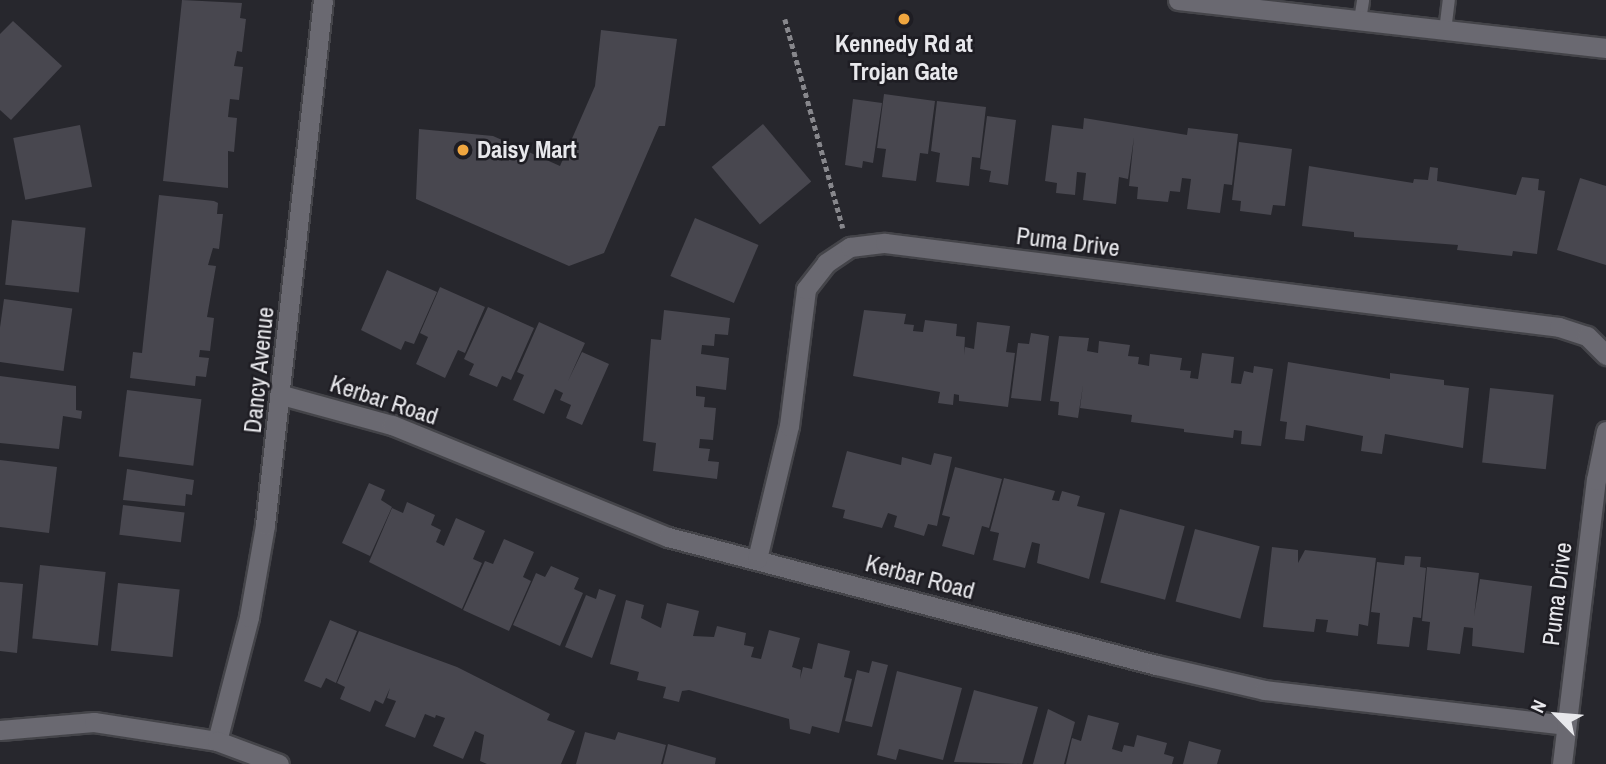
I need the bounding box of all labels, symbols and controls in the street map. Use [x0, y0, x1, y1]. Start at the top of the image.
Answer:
marker: Kennedy Rd at Trojan Gate [896, 11, 912, 27]
place label: Kennedy Rd at Trojan Gate [835, 30, 973, 86]
place label: Daisy Mart [477, 136, 577, 164]
marker: Daisy Mart [455, 142, 471, 158]
street label: Puma Drive [1015, 221, 1121, 263]
street label: Dancy Avenue [238, 305, 280, 435]
street label: Kerbar Road [326, 369, 442, 431]
street label: Puma Drive [1536, 541, 1578, 647]
street label: Kerbar Road [862, 549, 978, 605]
north arrow [1522, 680, 1592, 750]
text: N [1524, 696, 1552, 717]

